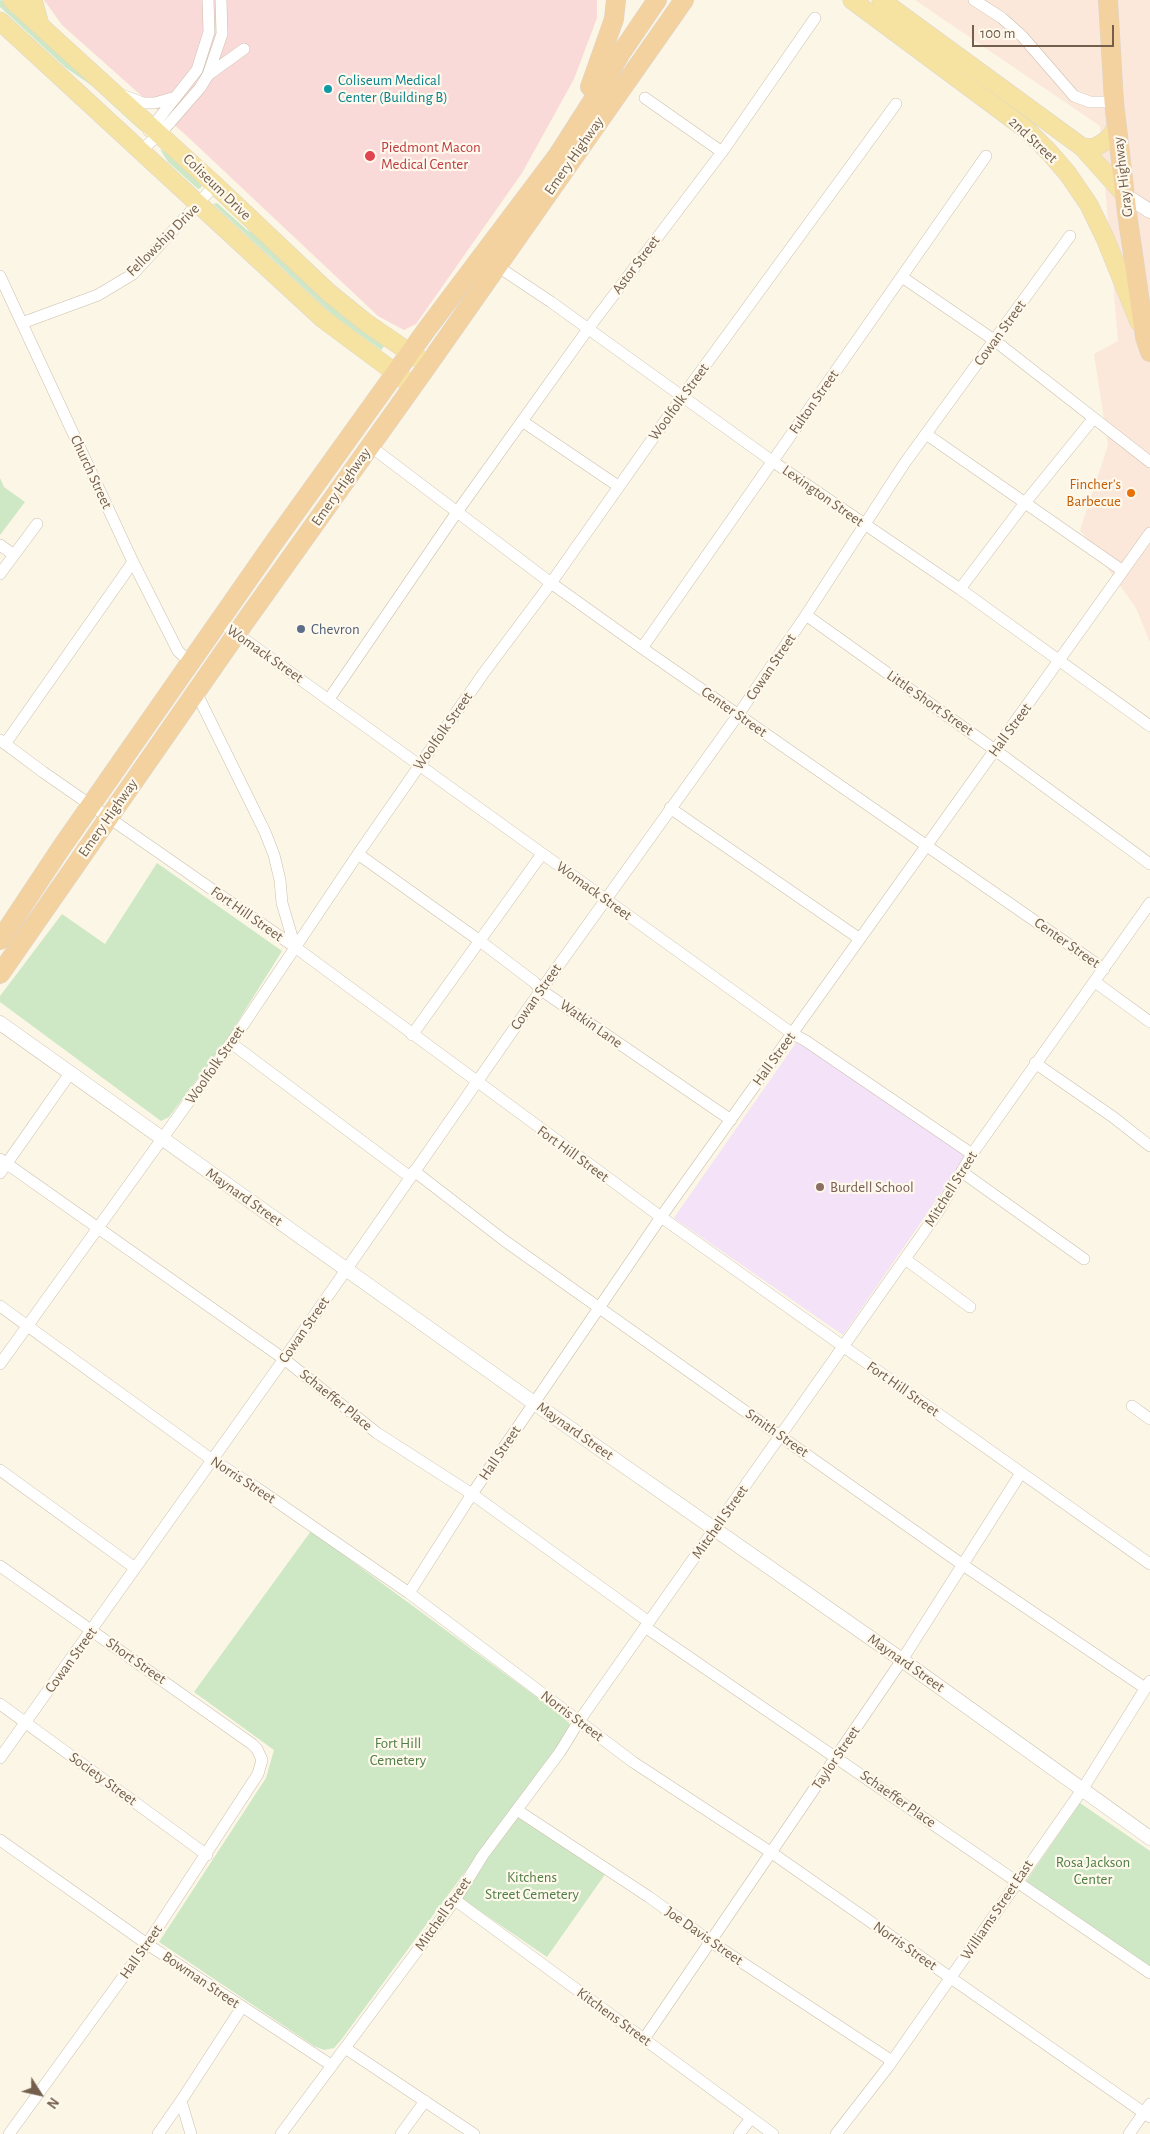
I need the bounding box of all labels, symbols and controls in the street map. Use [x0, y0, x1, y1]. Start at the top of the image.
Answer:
scale bar [975, 15, 1118, 47]
text: 100 m [980, 26, 1015, 41]
place label: Coliseum Medical Center (Building B) [338, 71, 448, 106]
marker: Coliseum Medical Center (Building B) [322, 83, 334, 95]
street label: Emery Highway [540, 113, 608, 199]
street label: 2nd Street [1005, 113, 1061, 167]
street label: Gray Highway [1109, 136, 1137, 218]
place label: Piedmont Macon Medical Center [381, 138, 481, 173]
marker: Piedmont Macon Medical Center [363, 149, 377, 163]
street label: Coliseum Drive [179, 150, 255, 224]
street label: Fellowship Drive [123, 200, 203, 280]
street label: Astor Street [608, 232, 664, 298]
street label: Cowan Street [970, 297, 1030, 369]
street label: Woolfolk Street [645, 360, 713, 444]
street label: Fulton Street [785, 366, 843, 438]
street label: Church Street [66, 432, 116, 512]
street label: Emery Highway [307, 444, 375, 530]
street label: Lexington Street [779, 461, 867, 531]
place label: Fincher's Barbecue [1066, 475, 1121, 510]
marker: Fincher's Barbecue [1125, 487, 1137, 499]
place label: Chevron [311, 620, 360, 638]
street label: Womack Street [223, 621, 307, 687]
marker: Chevron [295, 623, 307, 635]
street label: Cowan Street [742, 630, 800, 704]
street label: Little Short Street [883, 666, 977, 740]
street label: Center Street [698, 683, 770, 741]
street label: Woolfolk Street [409, 689, 477, 773]
street label: Hall Street [984, 700, 1036, 760]
street label: Emery Highway [74, 775, 142, 861]
street label: Womack Street [553, 857, 635, 925]
street label: Fort Hill Street [207, 882, 287, 946]
street label: Center Street [1031, 914, 1103, 972]
street label: Cowan Street [507, 960, 565, 1034]
street label: Watkin Lane [556, 996, 626, 1052]
street label: Woolfolk Street [181, 1023, 249, 1107]
street label: Hall Street [748, 1029, 800, 1089]
street label: Fort Hill Street [534, 1122, 612, 1186]
street label: Mitchell Street [921, 1148, 981, 1230]
street label: Maynard Street [202, 1164, 286, 1230]
place label: Burdell School [830, 1178, 914, 1196]
marker: Burdell School [814, 1181, 826, 1193]
street label: Cowan Street [275, 1293, 333, 1367]
street label: Fort Hill Street [863, 1357, 943, 1421]
street label: Schaeffer Place [296, 1365, 376, 1435]
street label: Maynard Street [533, 1398, 617, 1464]
street label: Smith Street [742, 1405, 812, 1461]
street label: Hall Street [475, 1422, 525, 1484]
street label: Norris Street [207, 1452, 279, 1508]
street label: Mitchell Street [688, 1482, 752, 1562]
street label: Cowan Street [41, 1624, 101, 1696]
street label: Maynard Street [864, 1630, 948, 1696]
street label: Short Street [102, 1634, 170, 1688]
street label: Norris Street [537, 1687, 607, 1745]
street label: Taylor Street [808, 1723, 864, 1793]
park label: Fort Hill Cemetery [370, 1734, 426, 1769]
street label: Society Street [66, 1748, 140, 1810]
street label: Schaeffer Place [857, 1766, 939, 1832]
park label: Rosa Jackson Center [1056, 1853, 1130, 1888]
street label: Williams Street East [957, 1857, 1037, 1963]
park label: Kitchens Street Cemetery [485, 1868, 579, 1903]
street label: Mitchell Street [411, 1874, 475, 1954]
street label: Joe Davis Street [662, 1903, 746, 1969]
street label: Norris Street [870, 1917, 940, 1975]
street label: Hall Street [116, 1921, 166, 1983]
street label: Bowman Street [159, 1948, 243, 2012]
street label: Kitchens Street [573, 1984, 655, 2050]
north arrow [15, 2069, 65, 2119]
text: N [44, 2095, 61, 2111]

